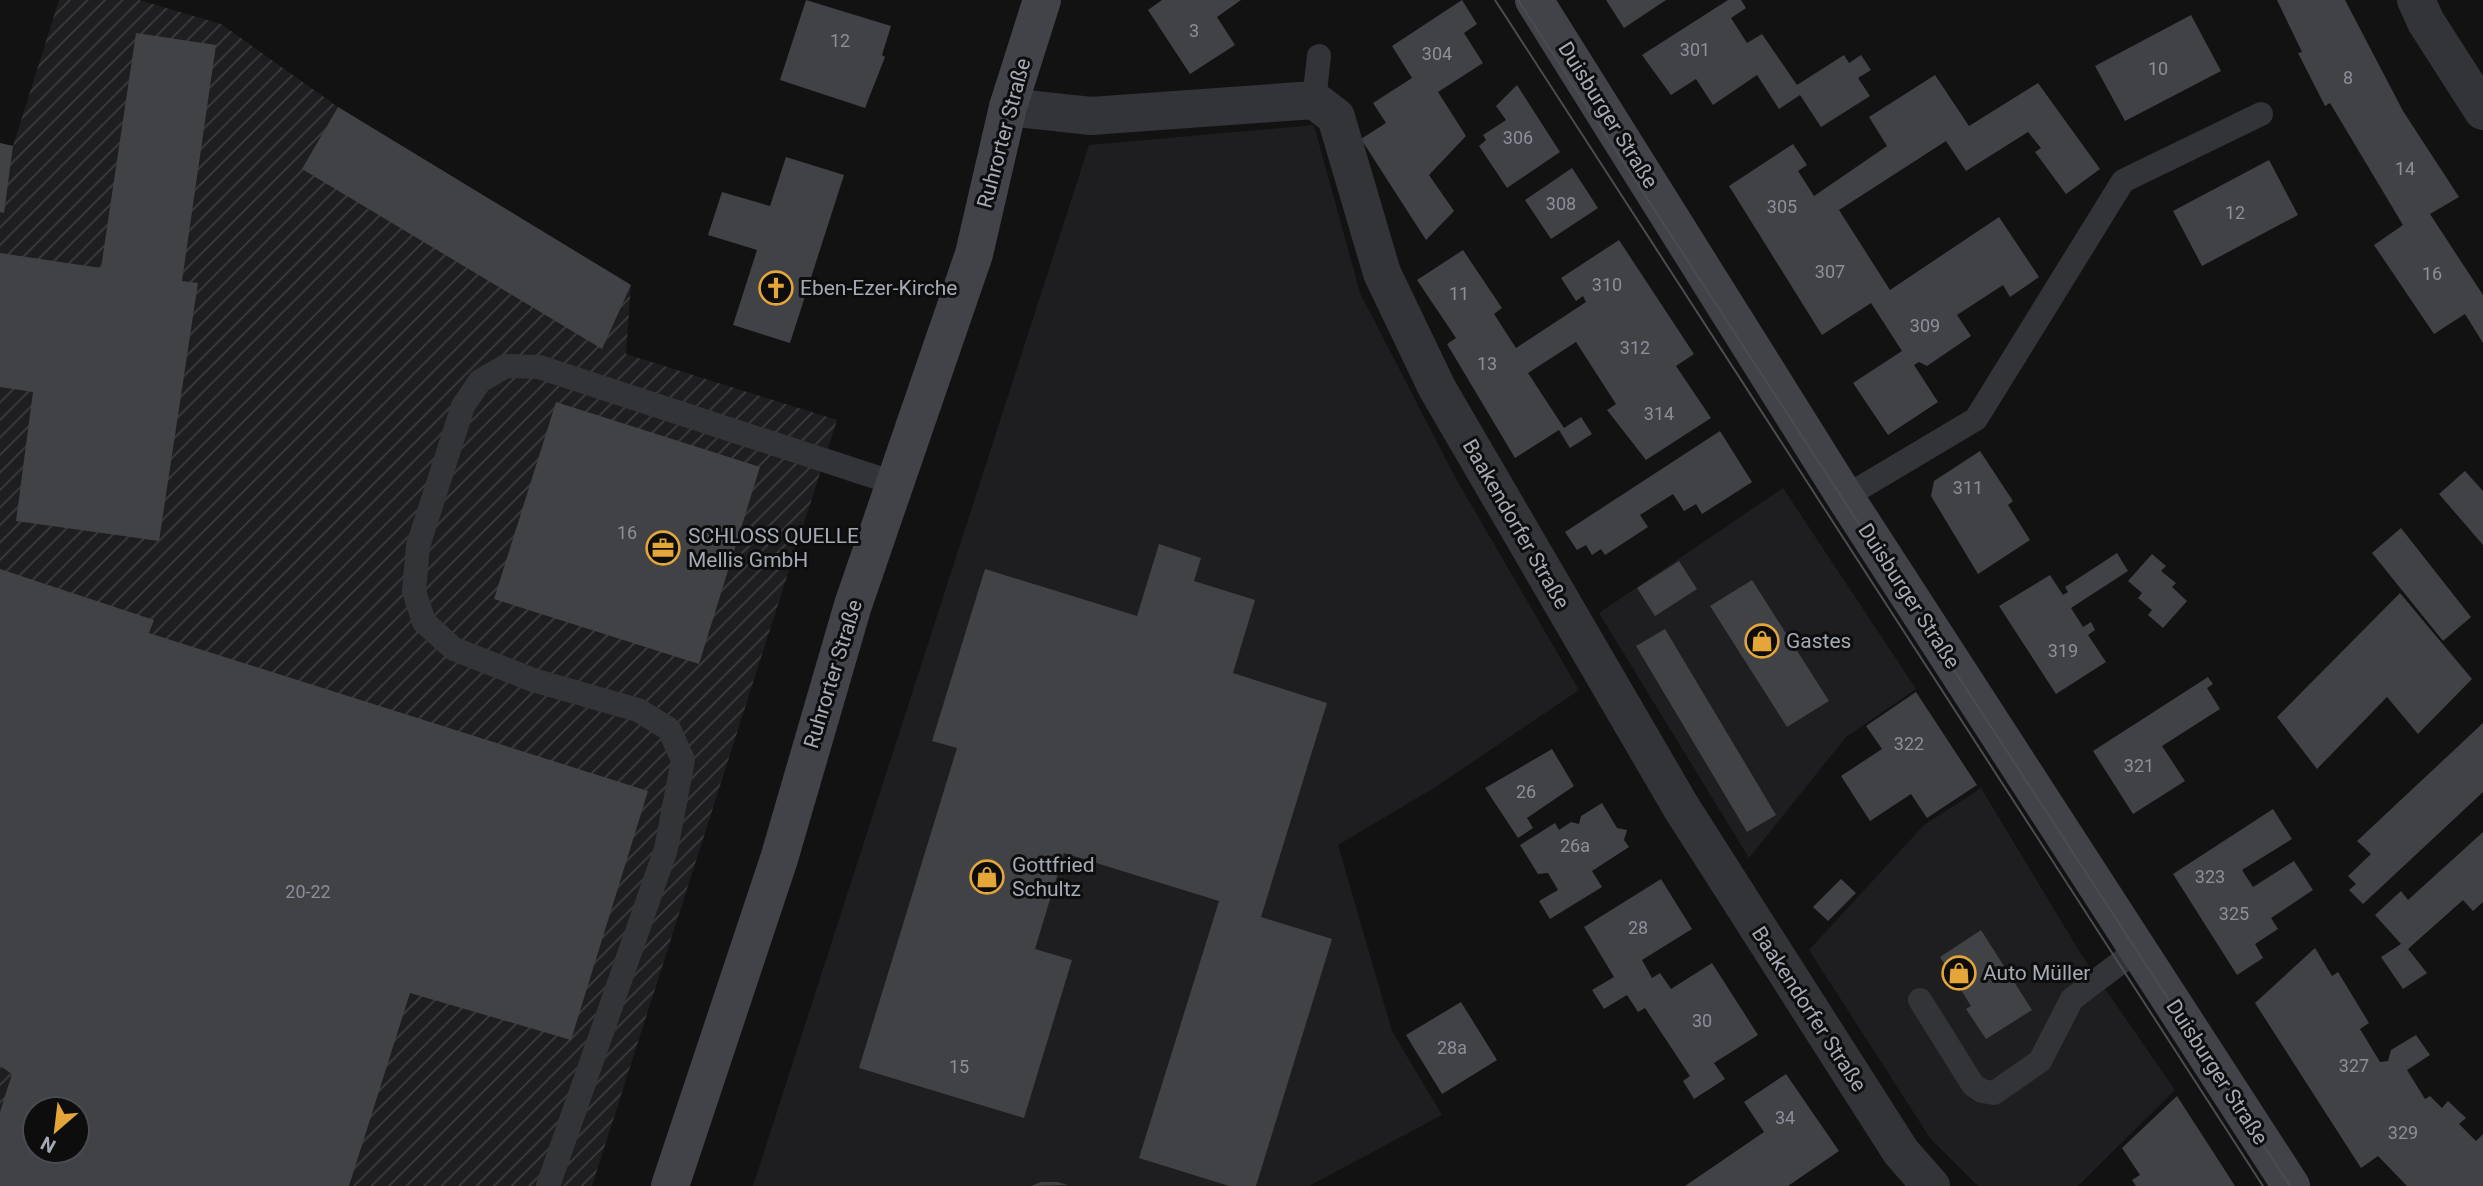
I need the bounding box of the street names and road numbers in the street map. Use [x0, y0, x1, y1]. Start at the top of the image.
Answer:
street label: Duisburger Straße [1553, 37, 1663, 193]
street label: Ruhrorter Straße [972, 56, 1036, 210]
street label: Baakendorfer Straße [1458, 435, 1574, 613]
street label: Duisburger Straße [1853, 519, 1965, 673]
street label: Ruhrorter Straße [799, 597, 867, 751]
street label: Baakendorfer Straße [1747, 922, 1871, 1096]
street label: Duisburger Straße [2161, 995, 2273, 1149]

